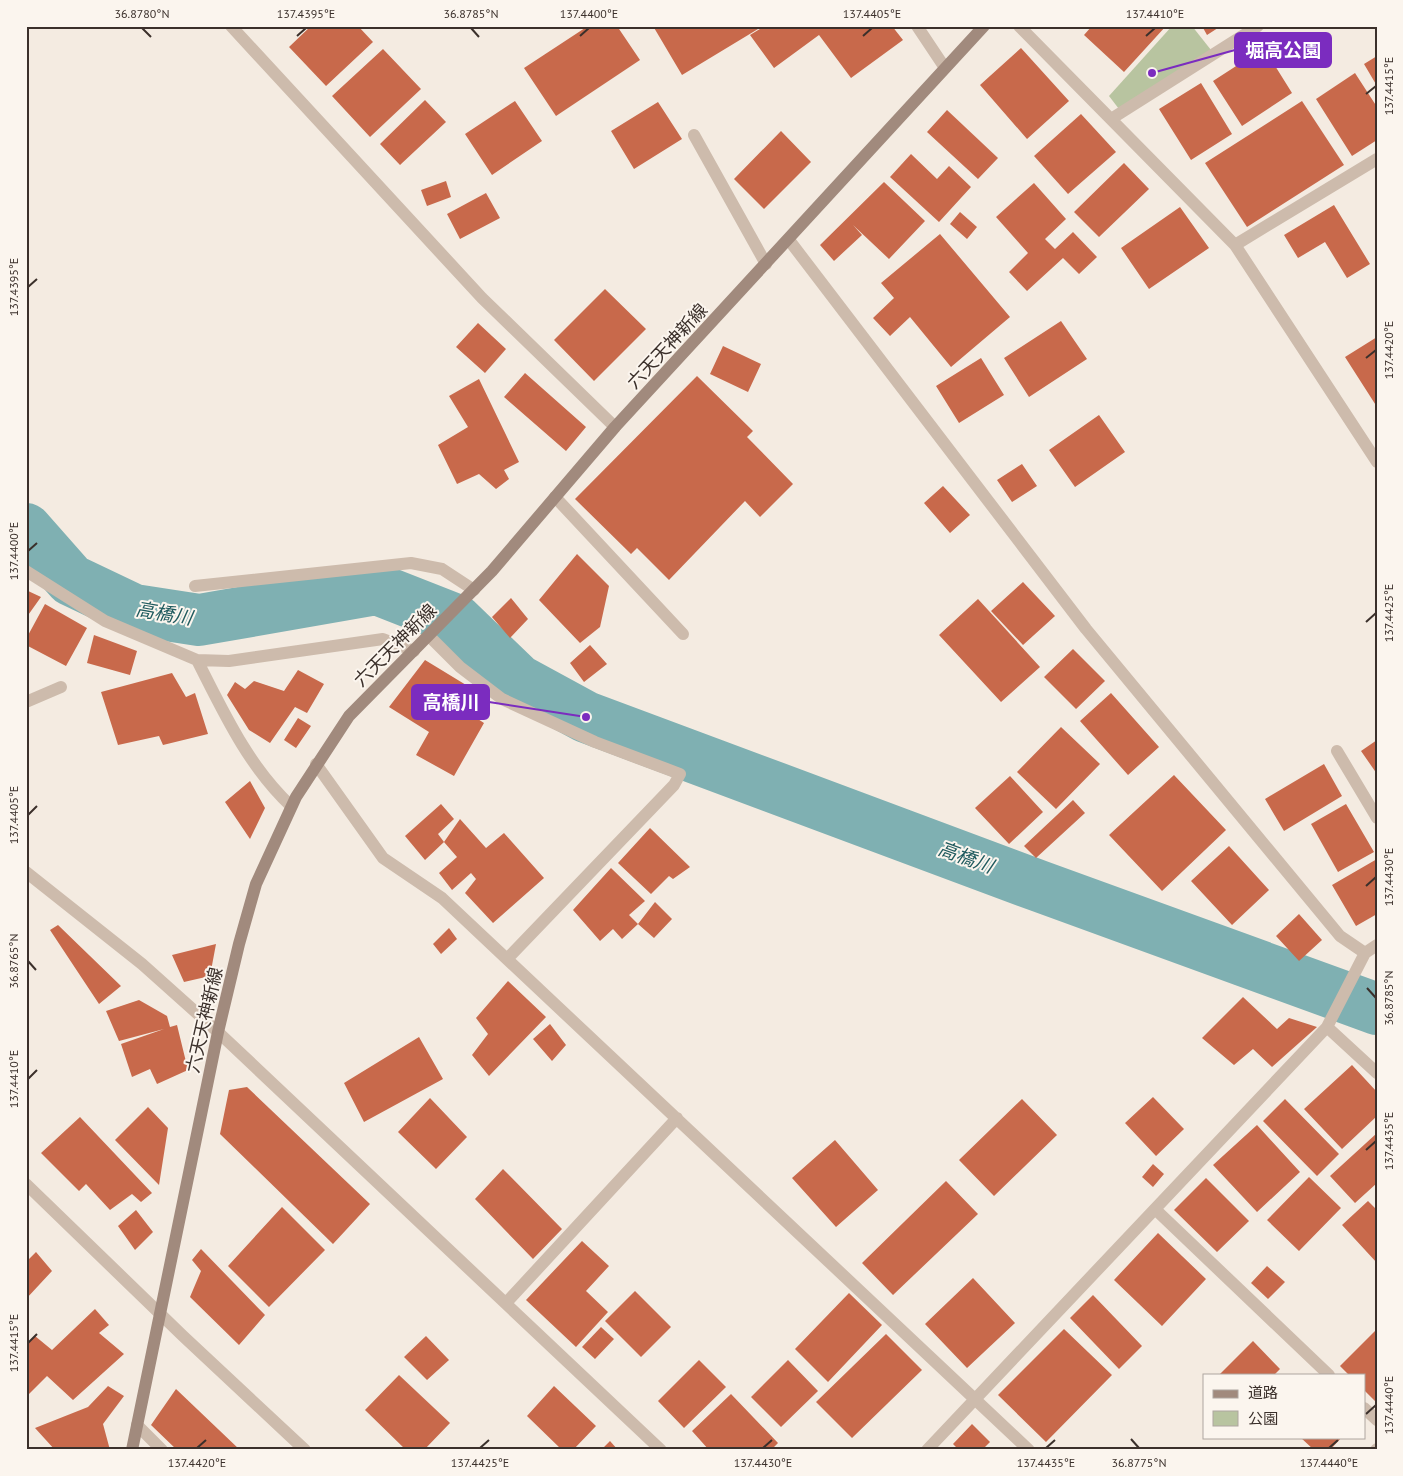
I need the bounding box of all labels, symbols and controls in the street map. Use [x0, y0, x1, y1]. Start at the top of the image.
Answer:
text: 36.8780°N [115, 6, 169, 21]
text: 137.4395°E [277, 6, 335, 21]
text: 36.8785°N [444, 6, 498, 21]
text: 137.4400°E [560, 6, 618, 21]
text: 137.4405°E [843, 6, 901, 21]
text: 137.4410°E [1126, 6, 1184, 21]
callout: 堀高公園 [1235, 33, 1331, 67]
text: 堀高公園 [1245, 38, 1321, 62]
text: 137.4415°E [1381, 57, 1396, 115]
text: 137.4395°E [6, 258, 21, 316]
street label: 六天天神新線 [622, 299, 712, 393]
text: 137.4420°E [1381, 321, 1396, 379]
text: 137.4400°E [6, 522, 21, 580]
text: 137.4425°E [1381, 584, 1396, 642]
water label: 高橋川 [134, 596, 196, 630]
street label: 六天天神新線 [349, 599, 441, 691]
callout: 高橋川 [412, 685, 489, 719]
text: 高橋川 [422, 690, 480, 714]
text: 137.4405°E [6, 786, 21, 844]
water label: 高橋川 [935, 836, 999, 879]
text: 137.4430°E [1381, 848, 1396, 906]
text: 36.8765°N [6, 934, 21, 988]
street label: 六天天神新線 [181, 965, 227, 1075]
text: 36.8785°N [1381, 971, 1396, 1025]
text: 137.4410°E [6, 1050, 21, 1108]
text: 137.4435°E [1381, 1112, 1396, 1170]
text: 137.4415°E [6, 1314, 21, 1372]
legend [1203, 1374, 1366, 1438]
text: 137.4440°E [1381, 1376, 1396, 1434]
text: 道路 [1248, 1383, 1278, 1402]
text: 公園 [1248, 1409, 1278, 1428]
text: 137.4420°E [168, 1455, 226, 1470]
text: 137.4425°E [451, 1455, 509, 1470]
text: 137.4430°E [734, 1455, 792, 1470]
text: 137.4435°E [1017, 1455, 1075, 1470]
text: 36.8775°N [1112, 1455, 1166, 1470]
text: 137.4440°E [1300, 1455, 1358, 1470]

